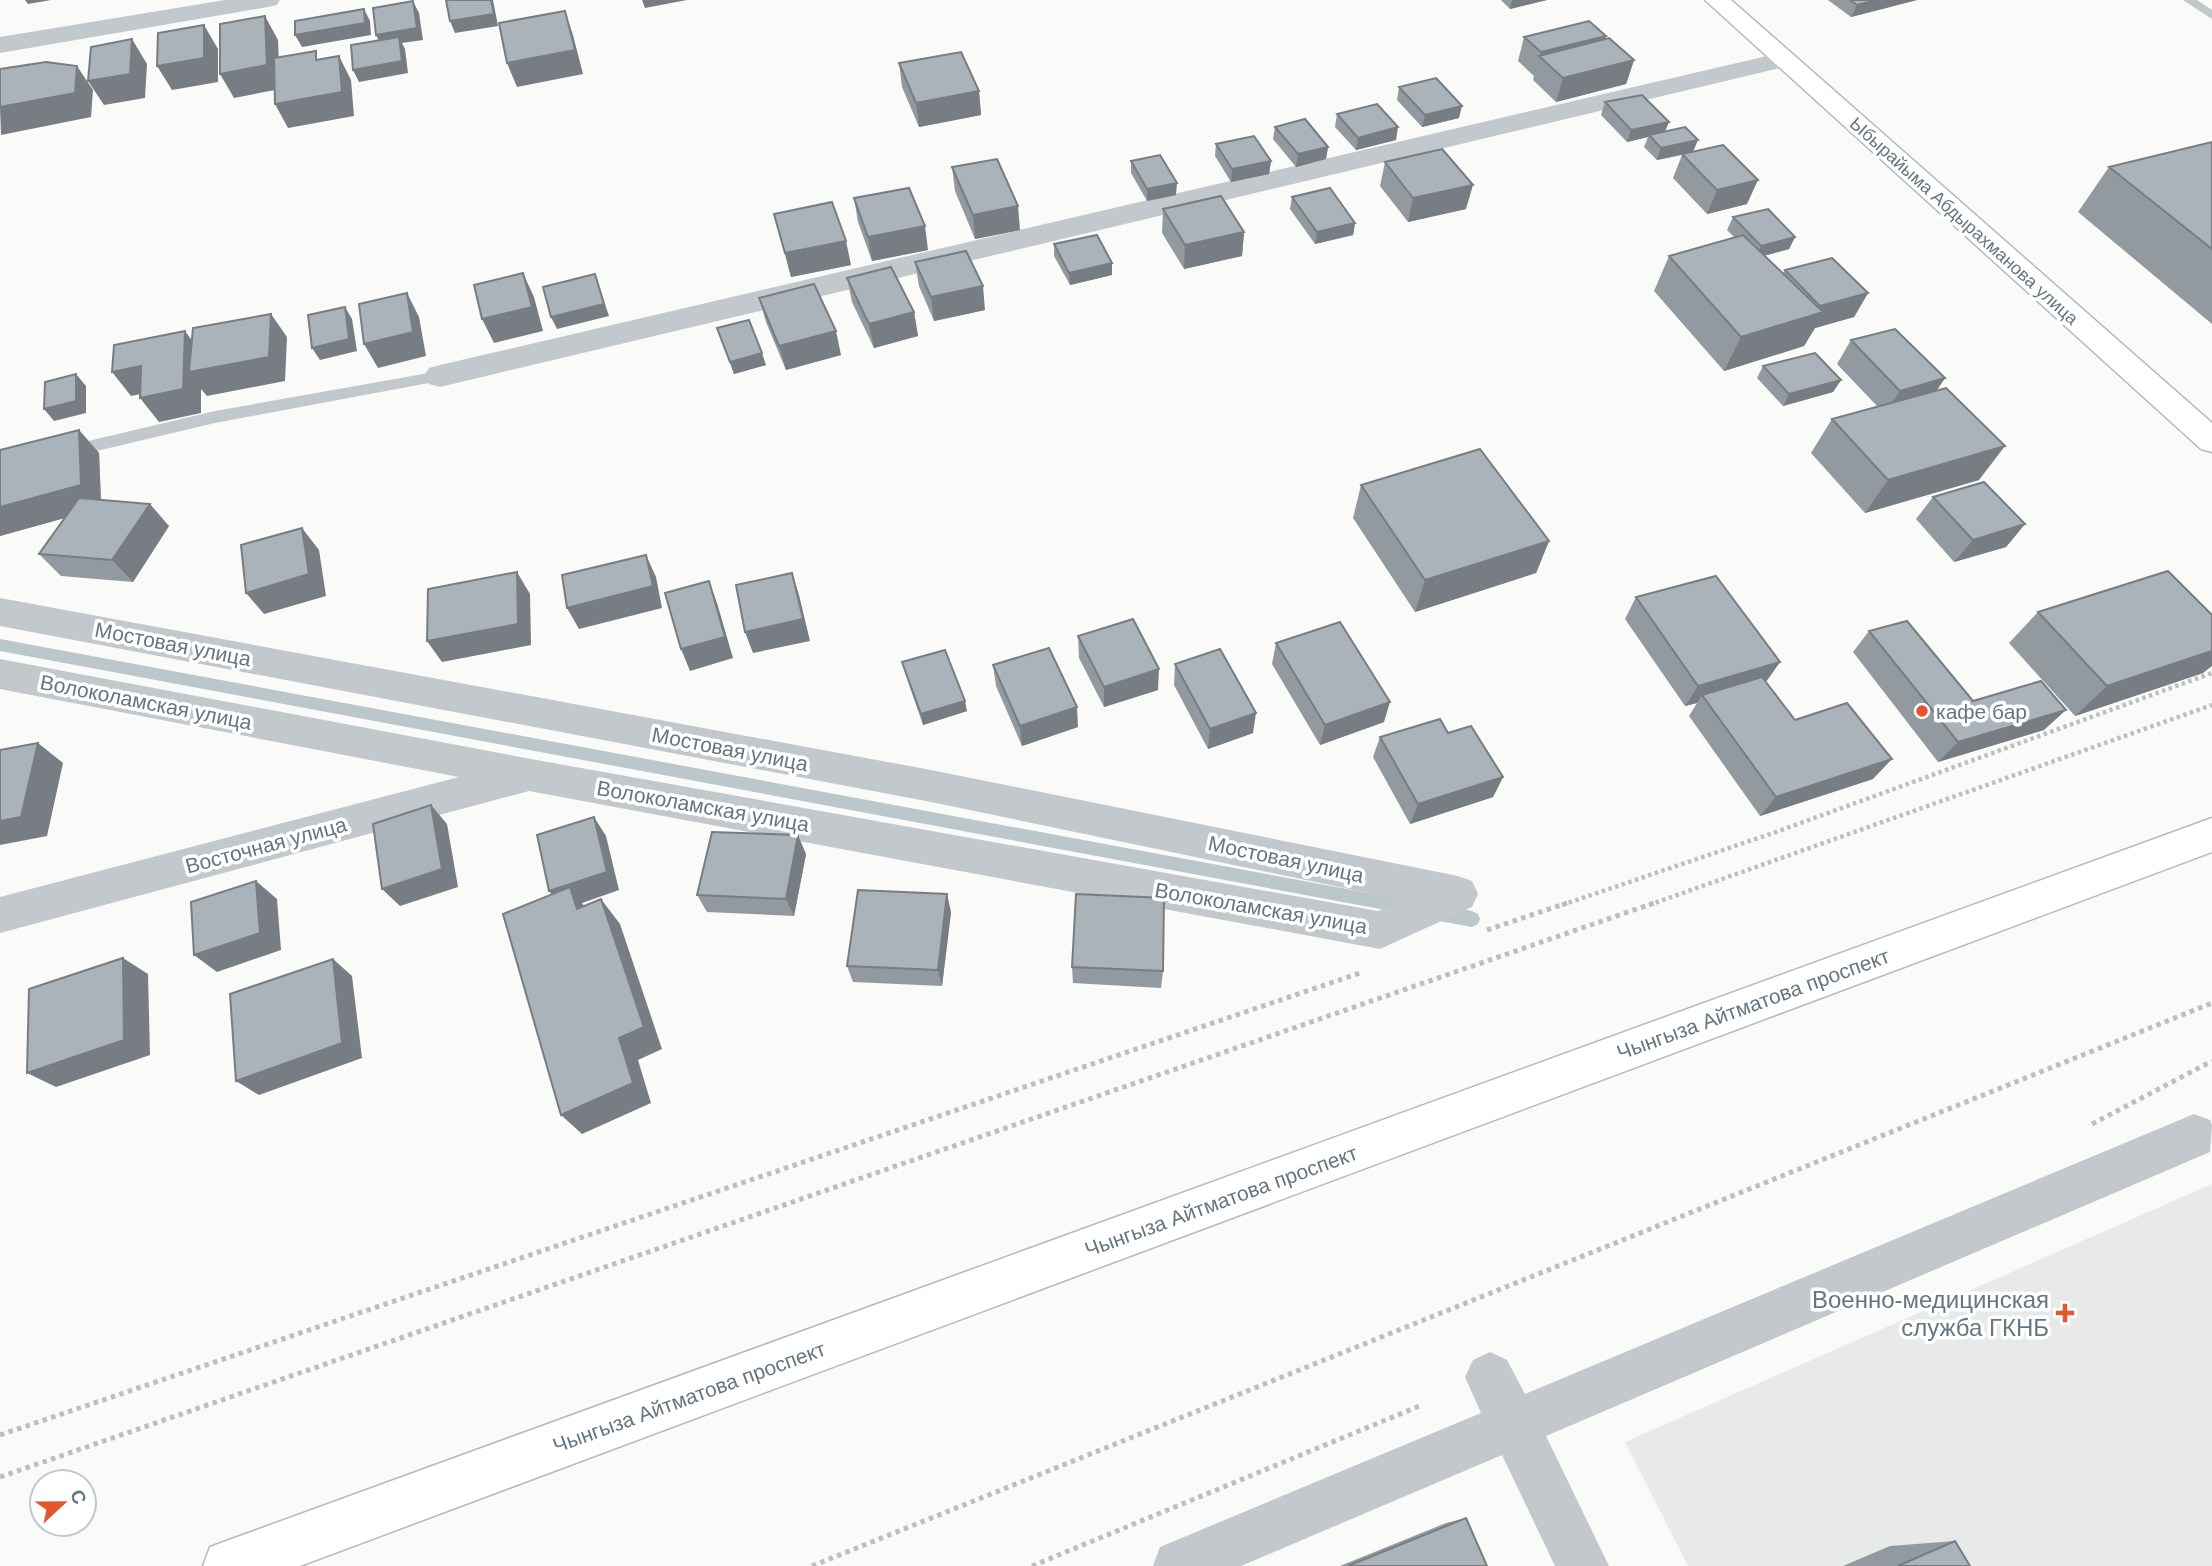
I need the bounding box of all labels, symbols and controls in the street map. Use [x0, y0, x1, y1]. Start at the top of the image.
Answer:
street label: Ыбырайыма Абдырахманова улица [1846, 113, 2083, 329]
street label: Мостовая улица [93, 618, 253, 670]
street label: Волоколамская улица [38, 670, 254, 734]
place label: кафе бар [1936, 700, 2027, 723]
marker: кафе бар [1914, 703, 1930, 719]
street label: Мостовая улица [650, 723, 810, 775]
street label: Волоколамская улица [595, 776, 811, 836]
street label: Восточная улица [183, 812, 349, 878]
street label: Мостовая улица [1206, 831, 1366, 887]
street label: Волоколамская улица [1153, 878, 1369, 938]
street label: Чынгыза Айтматова проспект [1614, 944, 1893, 1064]
street label: Чынгыза Айтматова проспект [1082, 1141, 1361, 1261]
place label: Военно-медицинская служба ГКНБ [1812, 1286, 2049, 1341]
marker: Военно-медицинская служба ГКНБ [2055, 1303, 2075, 1323]
street label: Чынгыза Айтматова проспект [550, 1337, 829, 1457]
north arrow [28, 1468, 98, 1538]
text: С [66, 1487, 91, 1507]

